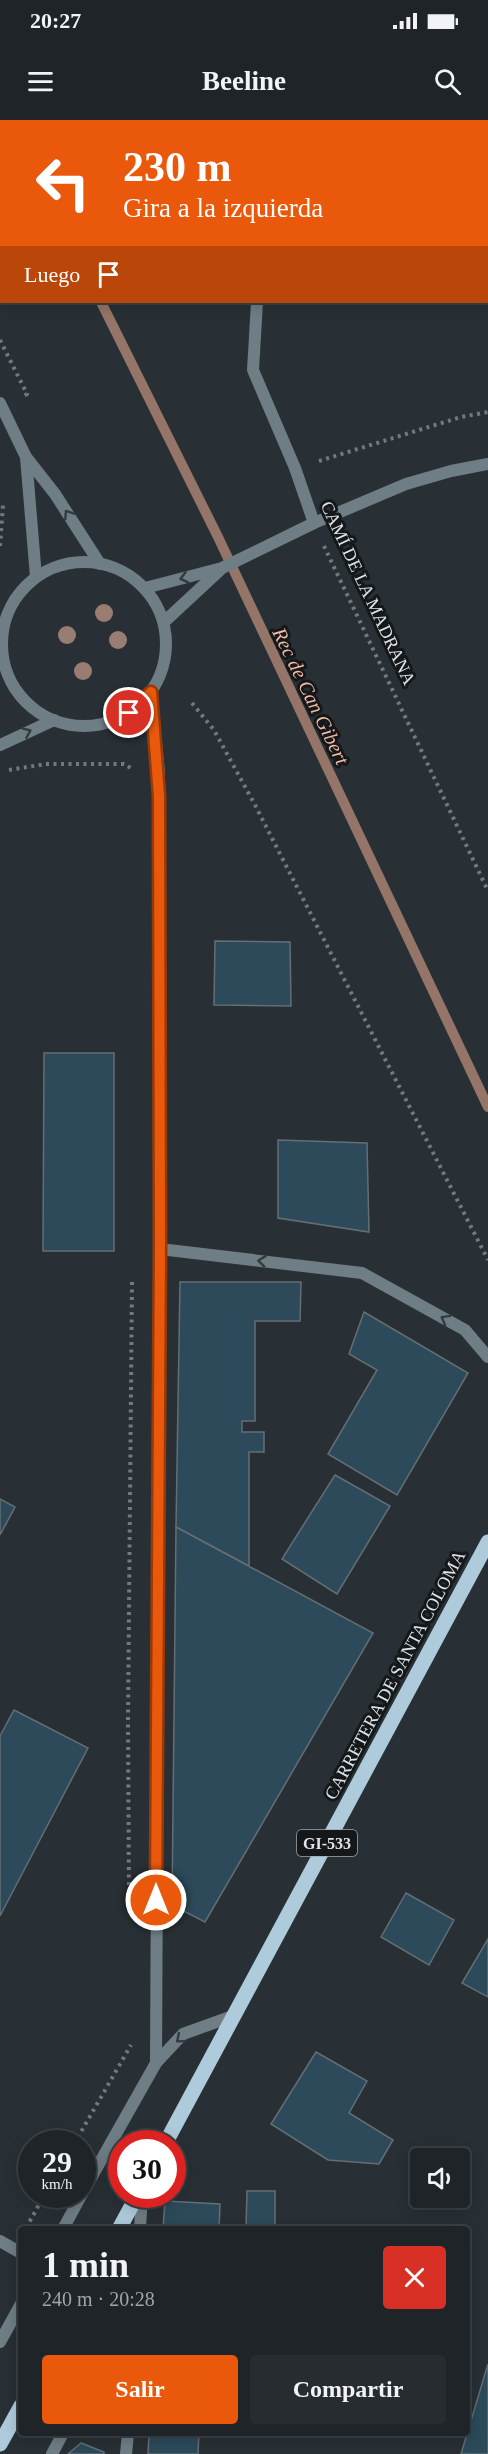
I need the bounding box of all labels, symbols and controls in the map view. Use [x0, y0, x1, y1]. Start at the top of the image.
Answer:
text: 20:27 [30, 8, 81, 33]
icon: menu [24, 65, 57, 98]
icon: search [431, 65, 464, 98]
text: Beeline [202, 66, 286, 96]
icon: left [24, 144, 102, 222]
text: 230 m [123, 144, 232, 190]
text: Gira a la izquierda [123, 193, 323, 223]
icon: arrive [92, 258, 125, 291]
text: Luego [24, 262, 80, 287]
street label: CAMÍ DE LA MADRANA [317, 497, 420, 688]
one-way arrow [64, 510, 76, 520]
one-way arrow [179, 571, 189, 584]
water label: Rec de Can Gibert [268, 623, 354, 768]
pin [103, 687, 154, 738]
icon: arrive [112, 696, 145, 729]
one-way arrow [20, 727, 31, 739]
one-way arrow [258, 1255, 267, 1268]
one-way arrow [441, 1315, 451, 1326]
street label: CARRETERA DE SANTA COLOMA [321, 1547, 469, 1803]
road number: GI-533 [297, 1830, 357, 1856]
position arrow [124, 1868, 188, 1932]
one-way arrow [176, 2031, 187, 2042]
speed limit sign: 30 [108, 2130, 186, 2208]
text: 29 [42, 2145, 72, 2178]
map controls [410, 2148, 470, 2208]
button: sound [410, 2148, 470, 2208]
text: km/h [42, 2176, 72, 2192]
text: 1 min [42, 2245, 129, 2285]
button: close [383, 2246, 446, 2309]
text: 240 m · 20:28 [42, 2288, 155, 2310]
button: Salir [42, 2355, 238, 2424]
button: Compartir [250, 2355, 446, 2424]

